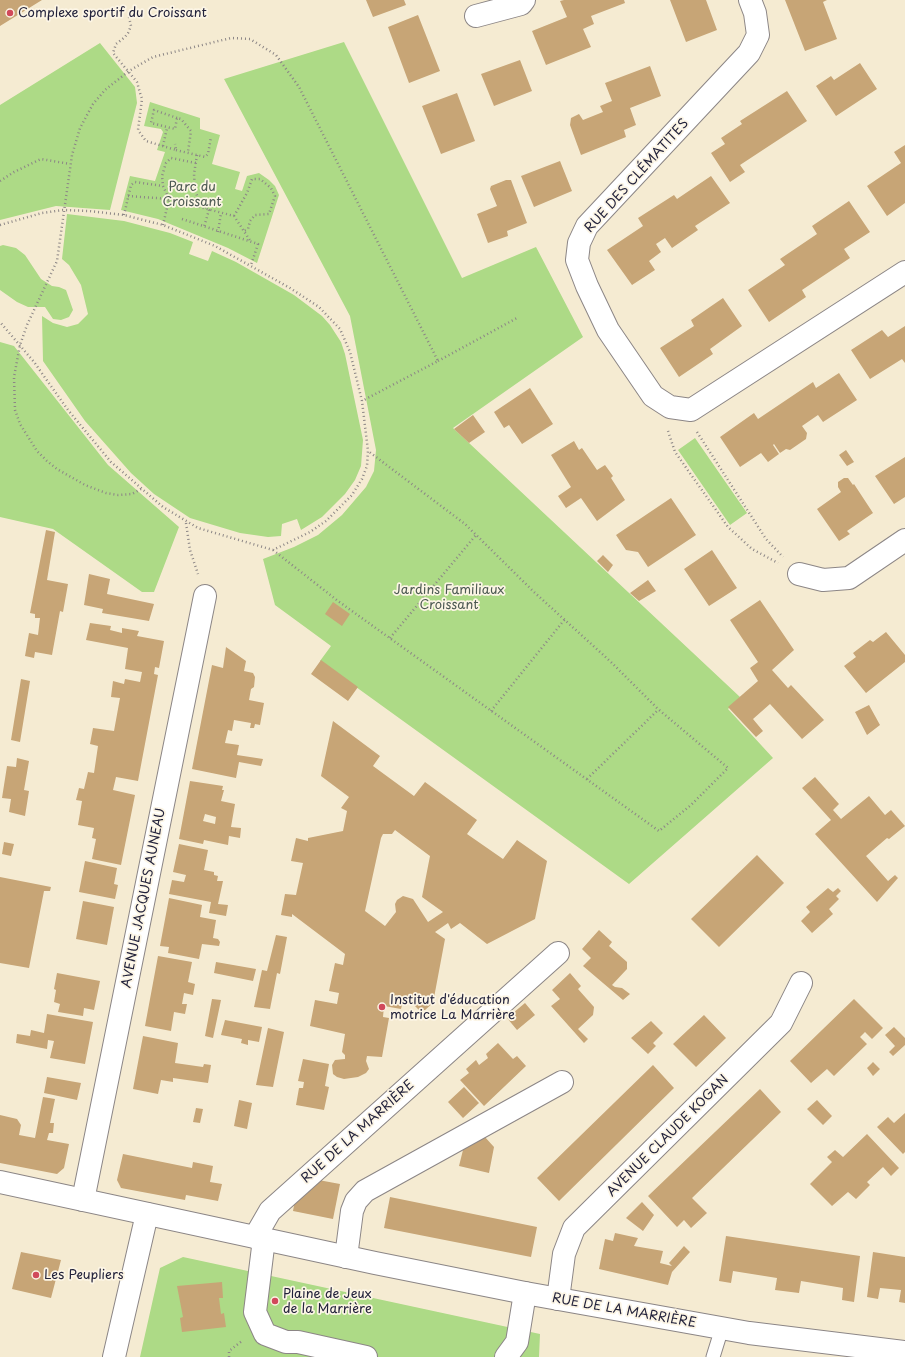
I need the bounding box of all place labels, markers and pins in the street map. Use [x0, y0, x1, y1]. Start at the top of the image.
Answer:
place label: Complexe sportif du Croissant [18, 5, 207, 21]
marker: Complexe sportif du Croissant [5, 8, 15, 18]
place label: Institut d'éducation motrice La Marrière [390, 992, 515, 1023]
marker: Institut d'éducation motrice La Marrière [377, 1002, 387, 1012]
place label: Les Peupliers [44, 1267, 124, 1283]
marker: Les Peupliers [31, 1270, 41, 1280]
place label: Plaine de Jeux de la Marrière [283, 1286, 372, 1317]
marker: Plaine de Jeux de la Marrière [270, 1296, 280, 1306]

